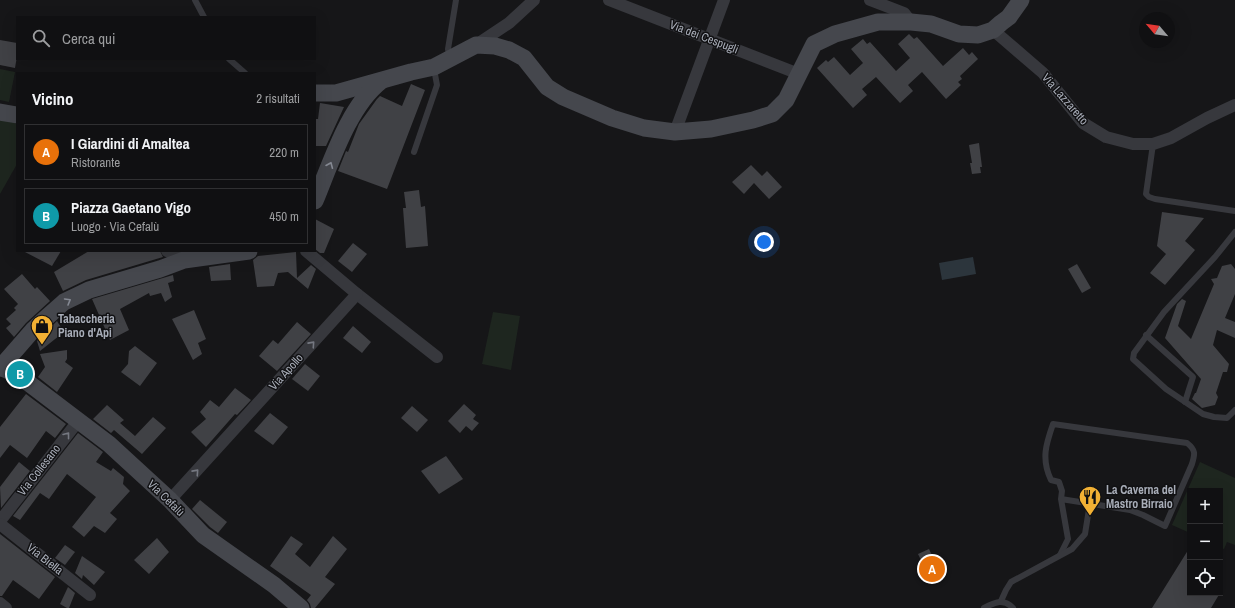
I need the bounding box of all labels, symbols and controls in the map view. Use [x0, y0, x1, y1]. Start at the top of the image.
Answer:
north arrow [1139, 12, 1175, 48]
search box [16, 16, 316, 60]
street label: Via dei Cespugli [667, 17, 741, 57]
icon: search [30, 27, 52, 49]
text: Cerca qui [62, 28, 115, 49]
street label: Via Lazzaretto [1038, 70, 1092, 128]
text: Vicino [32, 87, 74, 110]
text: 2 risultati [256, 90, 300, 107]
text: I Giardini di Amaltea [71, 133, 190, 154]
text: A [42, 144, 50, 161]
text: 220 m [269, 144, 299, 161]
text: Ristorante [71, 154, 120, 171]
one-way arrow [326, 161, 334, 168]
text: Piazza Gaetano Vigo [71, 197, 191, 218]
text: B [42, 208, 50, 225]
text: 450 m [269, 208, 299, 225]
text: Luogo · Via Cefalù [71, 218, 159, 235]
your location [754, 232, 774, 252]
one-way arrow [64, 298, 71, 305]
place label: Tabaccheria Piano d'Api [58, 311, 115, 341]
shop icon: Tabaccheria Piano d'Api [29, 313, 55, 346]
one-way arrow [307, 341, 314, 349]
street label: Via Apollo [265, 350, 307, 394]
pin: B [7, 359, 33, 389]
one-way arrow [62, 432, 69, 439]
street label: Via Collesano [14, 441, 64, 499]
one-way arrow [191, 469, 198, 476]
street label: Via Cefalù [144, 476, 188, 520]
place label: La Caverna del Mastro Birraio [1106, 482, 1176, 512]
restaurant icon: La Caverna del Mastro Birraio [1077, 484, 1103, 517]
map controls [1187, 488, 1223, 596]
button: + [1187, 488, 1223, 524]
button: − [1187, 524, 1223, 560]
street label: Via Biella [24, 540, 67, 579]
pin: A [919, 554, 945, 584]
button: locate [1187, 560, 1223, 596]

